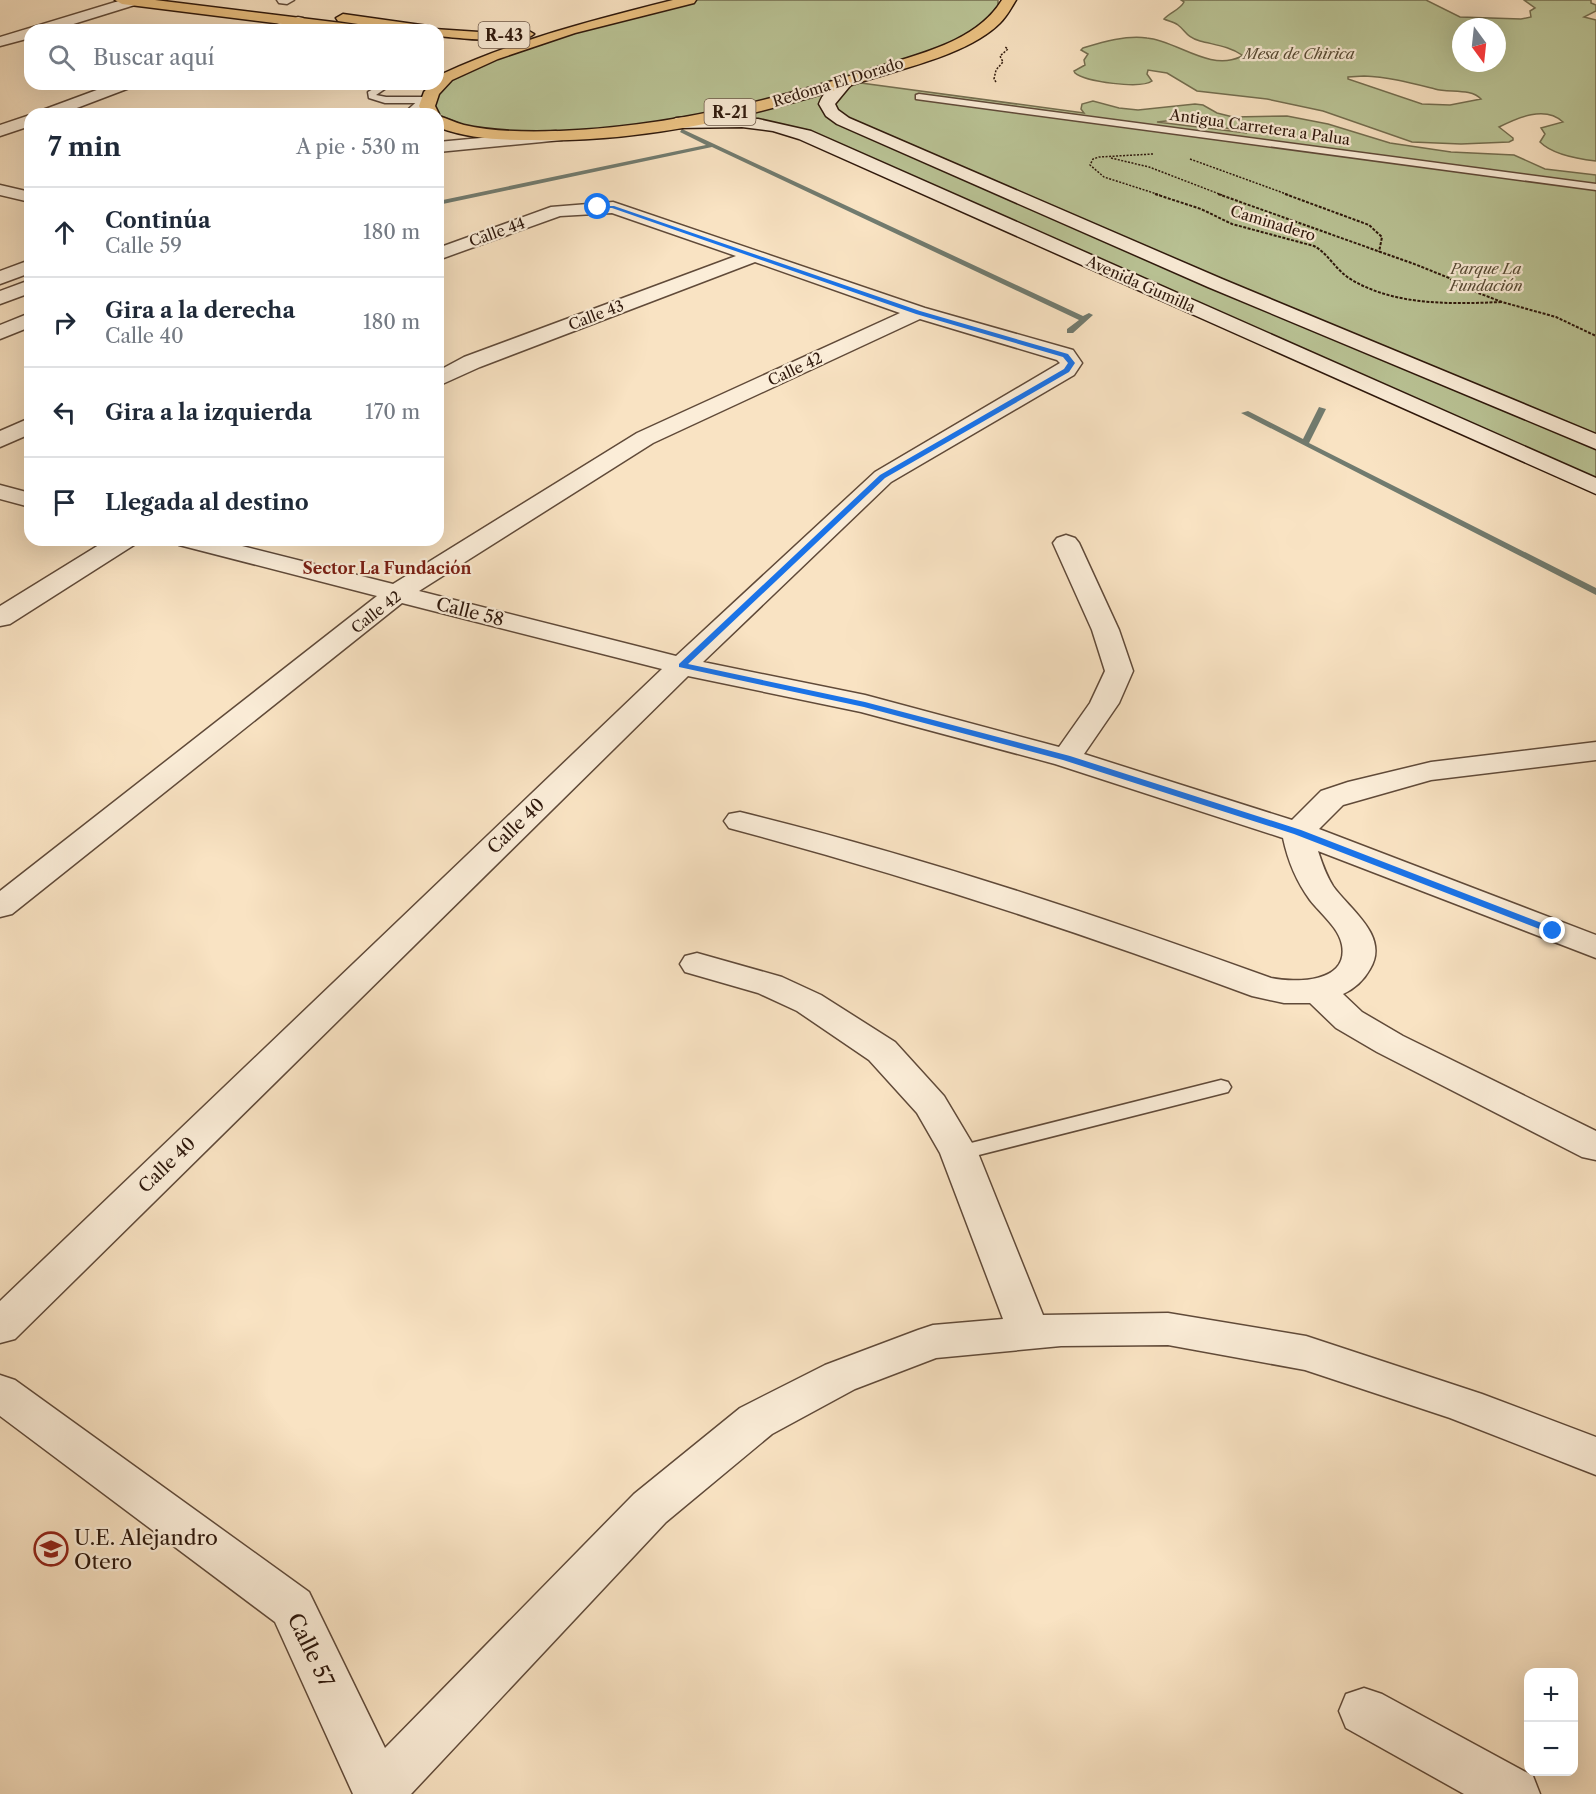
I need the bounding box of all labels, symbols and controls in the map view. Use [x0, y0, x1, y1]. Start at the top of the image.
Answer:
north arrow [1452, 18, 1506, 72]
road number: R-43 [478, 22, 530, 48]
search box [24, 24, 444, 90]
icon: search [45, 41, 78, 74]
text: Buscar aquí [93, 44, 215, 71]
park label: Mesa de Chirica [1241, 44, 1355, 63]
street label: Redoma El Dorado [770, 53, 906, 111]
road number: R-21 [704, 99, 756, 125]
street label: Antigua Carretera a Palua [1167, 105, 1352, 149]
text: 7 min [48, 131, 121, 163]
text: A pie · 530 m [296, 135, 420, 159]
route start [584, 193, 610, 219]
street label: Caminadero [1228, 201, 1318, 245]
text: Continúa [105, 207, 211, 234]
street label: Calle 44 [466, 213, 528, 251]
icon: ahead [48, 216, 81, 249]
text: 180 m [363, 220, 420, 244]
text: Calle 59 [105, 234, 182, 258]
street label: Avenida Gumilla [1082, 251, 1199, 317]
park label: Parque La Fundación [1449, 259, 1522, 295]
street label: Calle 43 [566, 296, 626, 334]
text: Gira a la derecha [105, 297, 295, 324]
icon: right [48, 306, 81, 339]
text: 180 m [363, 310, 420, 334]
text: Calle 40 [105, 324, 184, 348]
street label: Calle 42 [765, 348, 825, 390]
icon: left [48, 396, 81, 429]
text: Gira a la izquierda [105, 399, 312, 426]
text: 170 m [365, 400, 420, 424]
icon: arrive [48, 486, 81, 519]
text: Llegada al destino [105, 489, 309, 516]
district label: Sector La Fundación [302, 558, 472, 578]
street label: Calle 42 [347, 587, 405, 637]
street label: Calle 58 [434, 593, 506, 631]
street label: Calle 40 [483, 794, 549, 858]
route end [1539, 917, 1565, 943]
street label: Calle 40 [134, 1133, 200, 1197]
place label: U.E. Alejandro Otero [74, 1525, 218, 1574]
school or university icon: U.E. Alejandro Otero [33, 1531, 69, 1567]
street label: Calle 57 [282, 1609, 340, 1691]
map controls [1524, 1668, 1578, 1776]
button: + [1524, 1668, 1578, 1722]
button: − [1524, 1722, 1578, 1776]

